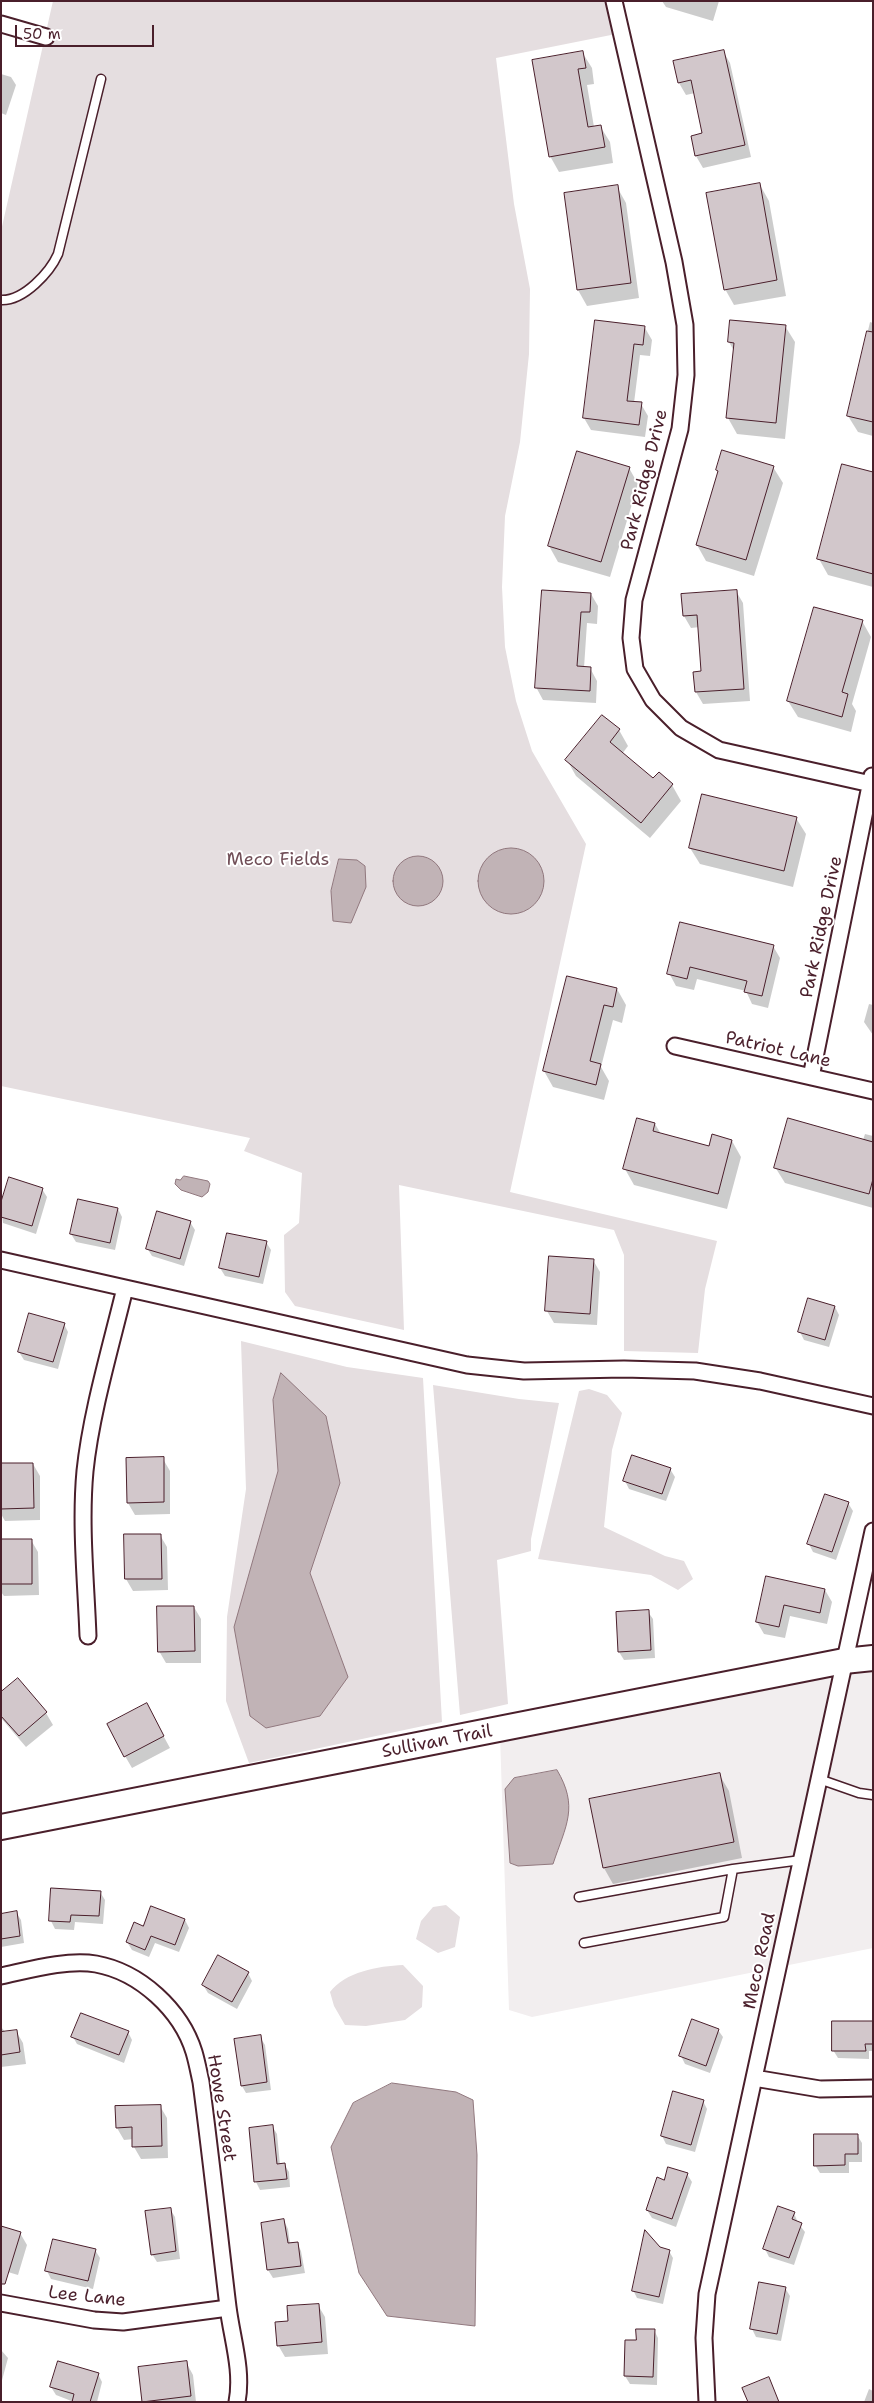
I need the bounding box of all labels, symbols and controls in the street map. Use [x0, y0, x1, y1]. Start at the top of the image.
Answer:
scale bar [18, 15, 156, 47]
text: 50 m [23, 24, 61, 44]
street label: Park Ridge Drive [617, 407, 673, 553]
park label: Meco Fields [226, 849, 330, 871]
street label: Park Ridge Drive [796, 854, 848, 1000]
street label: Patriot Lane [723, 1027, 833, 1073]
street label: Sullivan Trail [380, 1721, 494, 1763]
street label: Meco Road [739, 1911, 781, 2011]
street label: Howe Street [202, 2053, 240, 2163]
street label: Lee Lane [47, 2282, 127, 2312]

